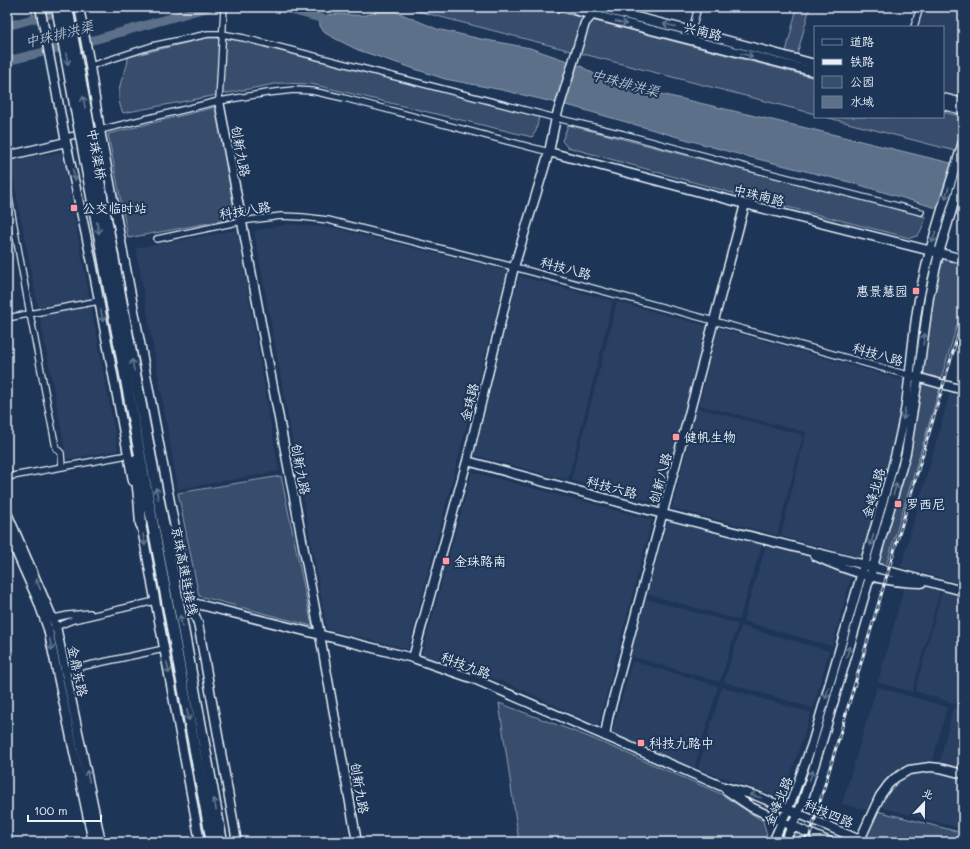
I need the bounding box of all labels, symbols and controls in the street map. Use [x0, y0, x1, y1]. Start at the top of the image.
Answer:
water label: 中珠排洪渠 [23, 16, 96, 51]
street label: 兴南路 [682, 18, 724, 43]
one-way arrow [614, 19, 627, 27]
one-way arrow [663, 21, 676, 28]
legend [814, 26, 944, 118]
text: 道路 [850, 33, 874, 49]
one-way arrow [63, 52, 71, 65]
one-way arrow [740, 52, 753, 59]
text: 铁路 [850, 53, 874, 69]
water label: 中珠排洪渠 [589, 64, 662, 101]
text: 公园 [850, 73, 874, 89]
text: 水域 [850, 93, 874, 109]
one-way arrow [80, 96, 88, 109]
street label: 创新九路 [228, 124, 255, 178]
street label: 中珠渠桥 [84, 127, 111, 181]
one-way arrow [70, 168, 78, 181]
street label: 中珠南路 [732, 180, 786, 209]
one-way arrow [943, 186, 951, 198]
street label: 科技八路 [218, 197, 272, 222]
place label: 公交临时站 [82, 199, 147, 216]
marker: 公交临时站 [69, 203, 79, 213]
one-way arrow [94, 221, 102, 234]
one-way arrow [930, 230, 937, 243]
street label: 科技八路 [539, 253, 593, 282]
place label: 惠景慧园 [856, 282, 908, 299]
marker: 惠景慧园 [911, 286, 921, 296]
one-way arrow [99, 309, 107, 322]
one-way arrow [920, 333, 927, 346]
street label: 科技八路 [851, 338, 905, 369]
one-way arrow [129, 359, 137, 372]
street label: 金珠路 [456, 381, 481, 423]
one-way arrow [900, 407, 908, 420]
place label: 健帆生物 [684, 428, 736, 445]
marker: 健帆生物 [671, 432, 681, 442]
street label: 创新九路 [288, 442, 315, 496]
street label: 创新八路 [645, 451, 674, 505]
street label: 金峰北路 [857, 466, 888, 520]
street label: 科技六路 [585, 472, 639, 501]
one-way arrow [892, 483, 899, 496]
one-way arrow [153, 487, 161, 500]
place label: 罗西尼 [906, 495, 945, 512]
marker: 罗西尼 [893, 499, 903, 509]
street label: 京珠高速连接线 [168, 525, 203, 617]
one-way arrow [868, 533, 875, 546]
one-way arrow [140, 534, 148, 547]
place label: 金珠路南 [454, 552, 506, 569]
marker: 金珠路南 [441, 556, 451, 566]
one-way arrow [34, 578, 41, 590]
one-way arrow [177, 615, 185, 628]
one-way arrow [48, 638, 56, 651]
street label: 金鼎东路 [65, 644, 92, 698]
one-way arrow [845, 645, 852, 658]
street label: 科技九路 [439, 647, 494, 682]
one-way arrow [164, 661, 172, 674]
one-way arrow [823, 686, 830, 699]
one-way arrow [185, 709, 193, 722]
place label: 科技九路中 [649, 734, 714, 751]
marker: 科技九路中 [636, 738, 646, 748]
street label: 创新九路 [348, 761, 373, 815]
one-way arrow [83, 770, 91, 783]
one-way arrow [808, 770, 815, 783]
street label: 金峰北路 [760, 774, 796, 828]
north arrow [904, 783, 944, 823]
text: 北 [920, 784, 936, 802]
one-way arrow [749, 792, 762, 799]
street label: 科技四路 [802, 795, 856, 831]
scale bar [28, 797, 101, 823]
one-way arrow [211, 798, 219, 811]
text: 100 m [34, 802, 68, 818]

